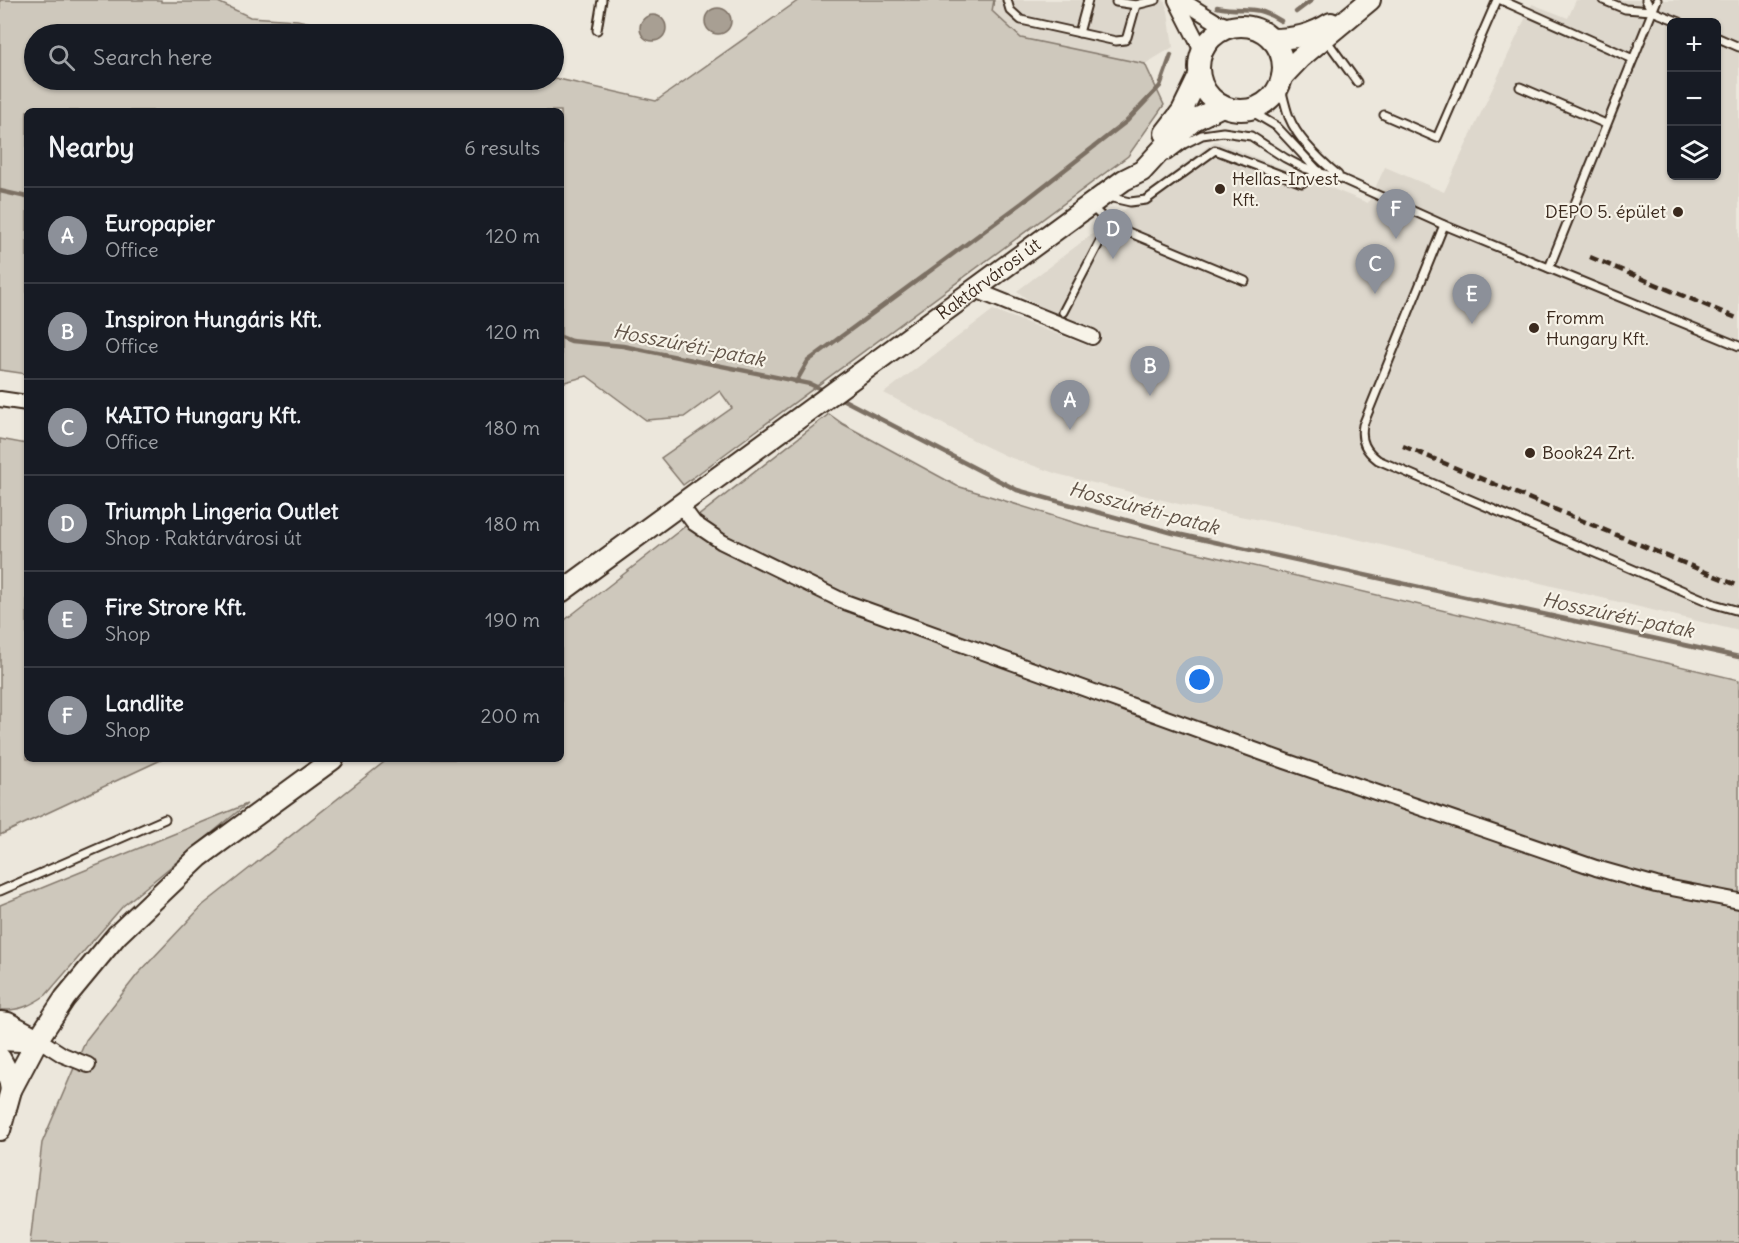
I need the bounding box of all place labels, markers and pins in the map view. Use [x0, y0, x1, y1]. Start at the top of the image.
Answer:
place label: Hellas-Invest Kft. [1232, 167, 1339, 211]
marker: Hellas-Invest Kft. [1213, 182, 1227, 196]
pin: F [1376, 190, 1416, 239]
place label: DEPO 5. épület [1545, 200, 1666, 223]
marker: DEPO 5. épület [1671, 205, 1685, 219]
pin: D [1094, 210, 1132, 259]
pin: C [1356, 244, 1394, 294]
pin: E [1452, 274, 1492, 324]
place label: Fromm Hungary Kft. [1546, 306, 1649, 350]
marker: Fromm Hungary Kft. [1527, 321, 1541, 335]
pin: B [1130, 346, 1170, 396]
pin: A [1050, 380, 1090, 430]
place label: Book24 Zrt. [1542, 441, 1635, 464]
marker: Book24 Zrt. [1523, 446, 1537, 460]

